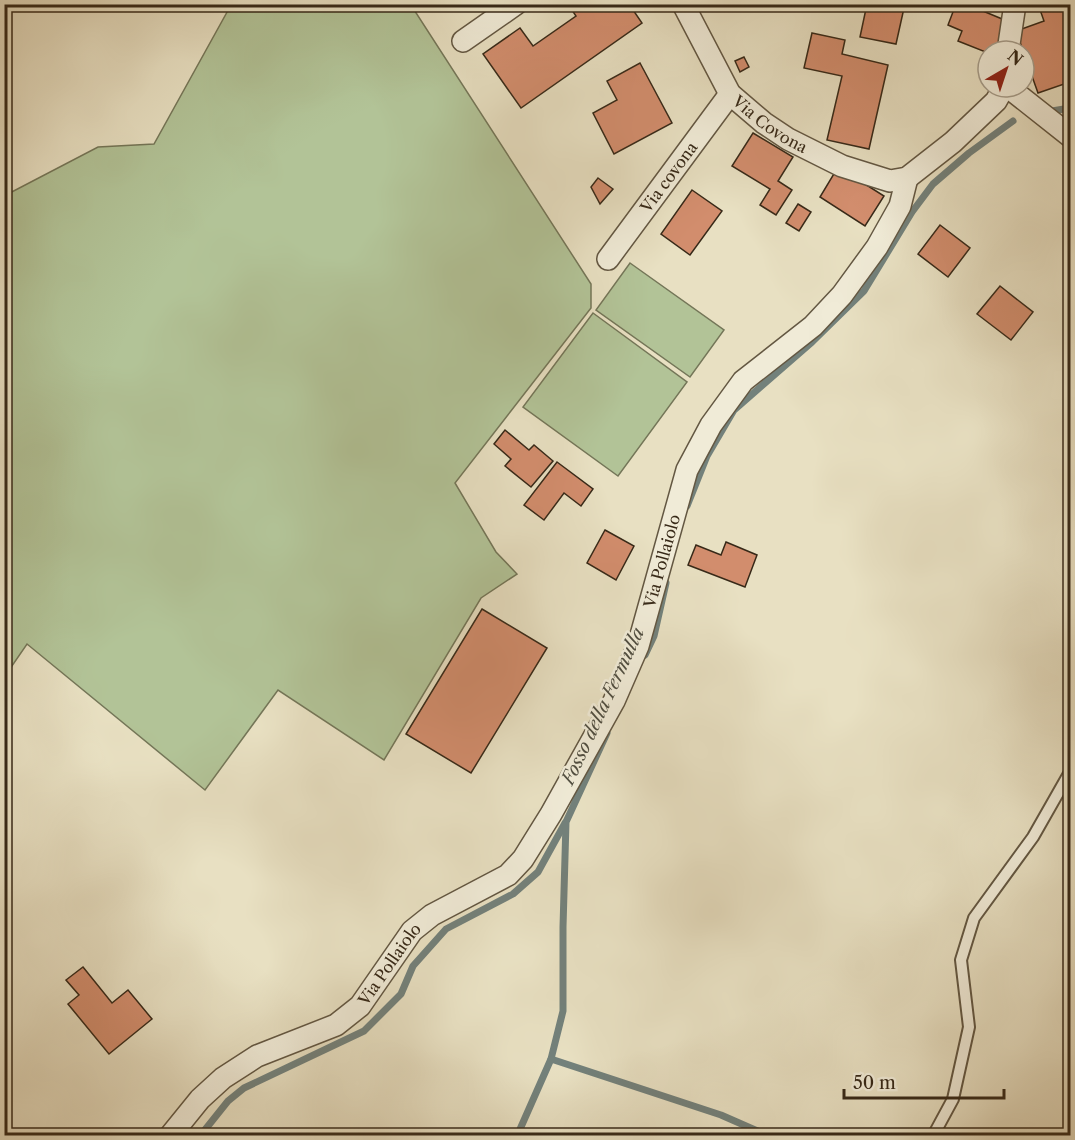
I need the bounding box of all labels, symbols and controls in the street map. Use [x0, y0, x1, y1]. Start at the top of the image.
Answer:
north arrow [976, 39, 1036, 99]
text: N [1004, 45, 1027, 70]
street label: Via Covona [728, 90, 811, 157]
street label: Via covona [635, 137, 702, 217]
street label: Via Pollaiolo [639, 512, 684, 611]
water label: Fosso della Fermulla [556, 624, 649, 790]
street label: Via Pollaiolo [353, 918, 425, 1010]
scale bar [844, 1062, 1004, 1100]
text: 50 m [853, 1072, 896, 1094]

